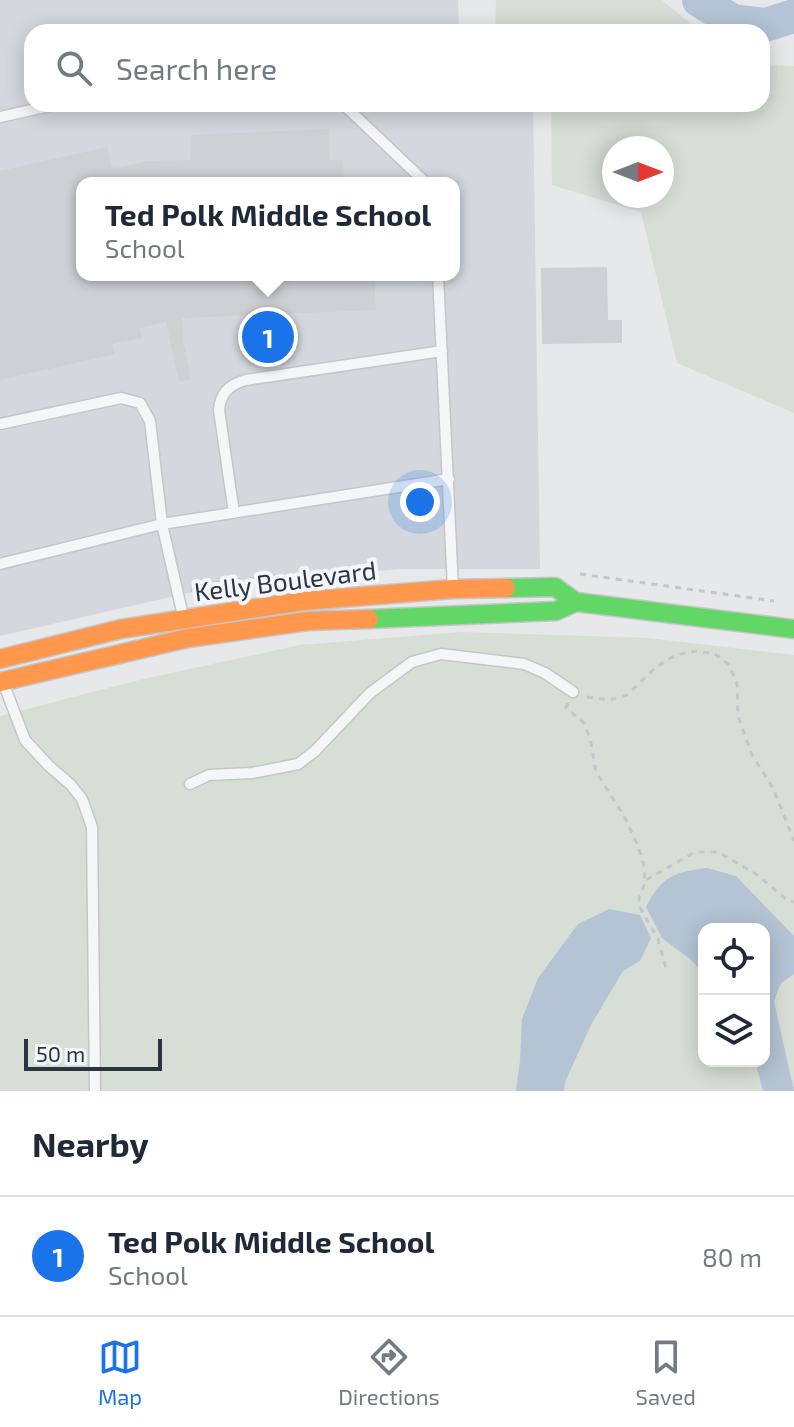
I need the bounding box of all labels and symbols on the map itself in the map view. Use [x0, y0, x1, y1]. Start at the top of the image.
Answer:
north arrow [602, 136, 674, 208]
pin: 1 [242, 307, 294, 367]
your location [400, 482, 440, 522]
street label: Kelly Boulevard [192, 553, 378, 607]
scale bar [24, 1035, 162, 1071]

